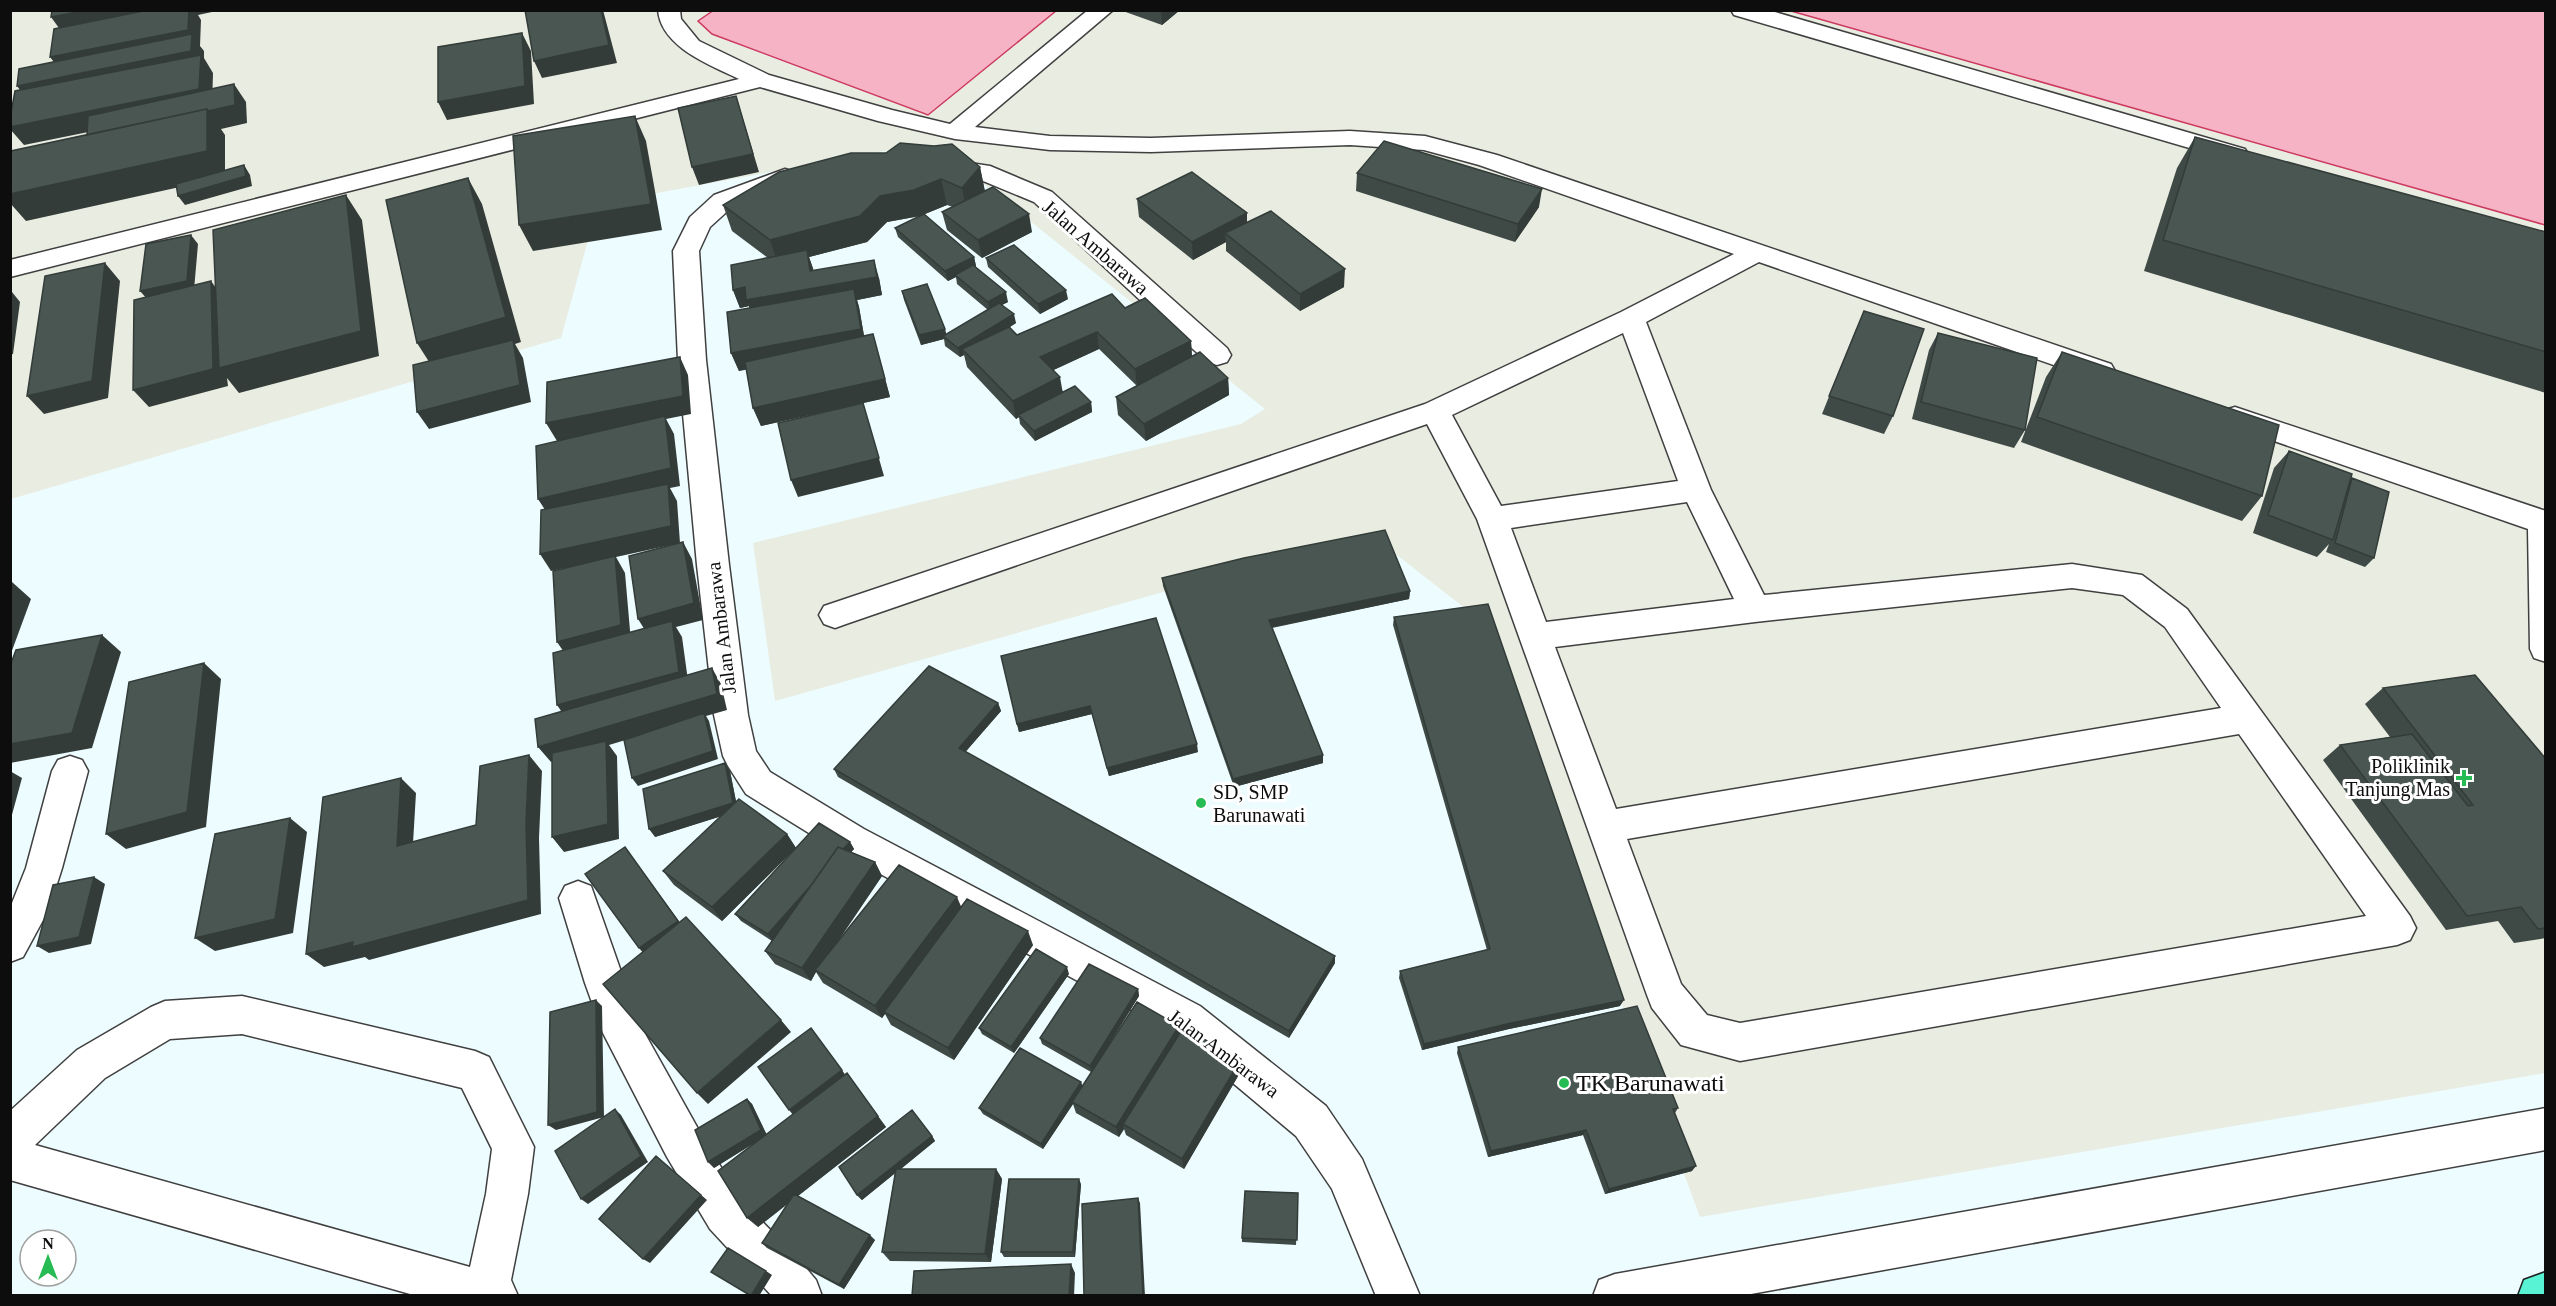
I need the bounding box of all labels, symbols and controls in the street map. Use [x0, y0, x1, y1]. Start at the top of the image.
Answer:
street label: Jalan Ambarawa [1039, 195, 1153, 299]
street label: Jalan Ambarawa [702, 561, 740, 695]
place label: Poliklinik Tanjung Mas [2345, 755, 2450, 801]
marker: Poliklinik Tanjung Mas [2455, 769, 2473, 787]
place label: SD, SMP Barunawati [1213, 781, 1306, 826]
marker: SD, SMP Barunawati [1194, 796, 1208, 810]
street label: Jalan Ambarawa [1164, 1004, 1284, 1102]
place label: TK Barunawati [1576, 1070, 1725, 1096]
marker: TK Barunawati [1557, 1076, 1571, 1090]
north arrow [18, 1228, 78, 1288]
text: N [42, 1235, 54, 1252]

